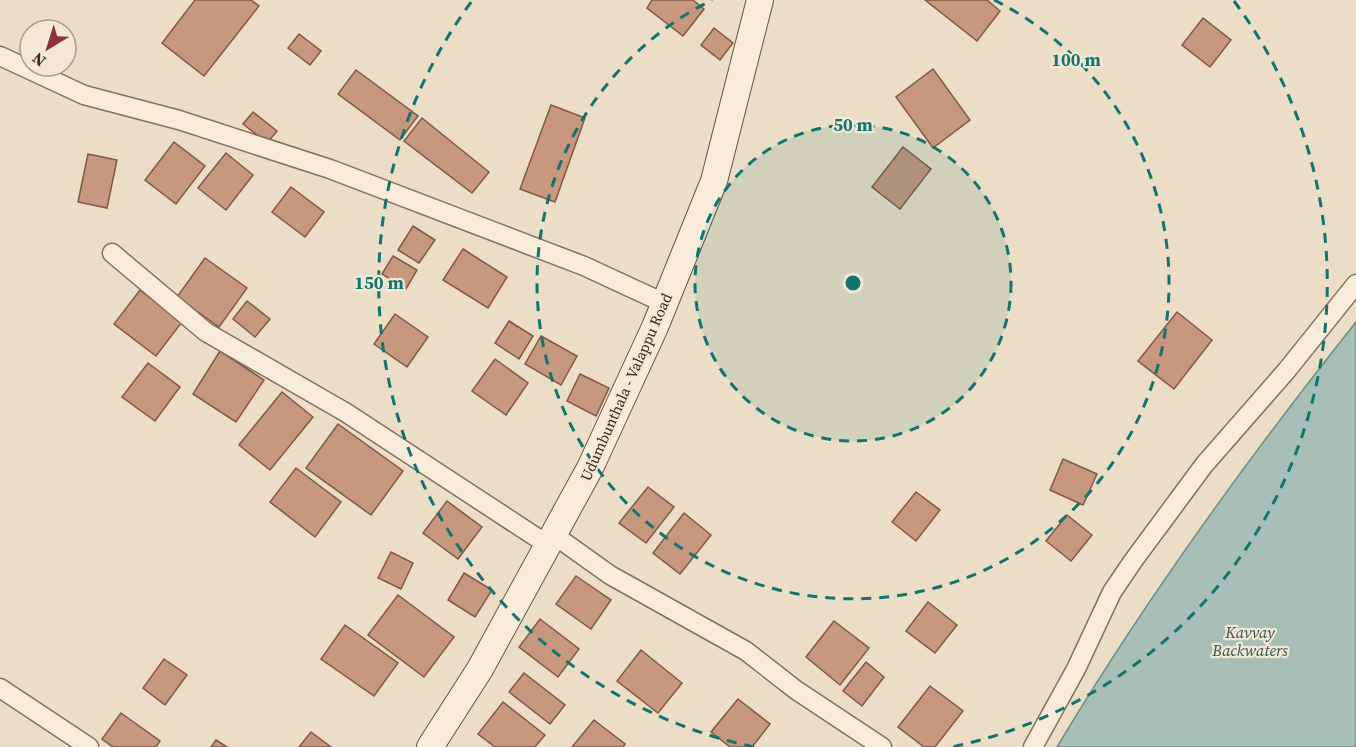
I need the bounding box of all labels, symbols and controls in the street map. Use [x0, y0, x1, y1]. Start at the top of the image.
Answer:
north arrow [18, 18, 78, 78]
text: N [27, 47, 50, 72]
text: 100 m [1051, 47, 1101, 72]
text: 50 m [833, 112, 873, 137]
text: 150 m [354, 270, 404, 295]
centre of rings [843, 273, 863, 293]
street label: Udumbunthala - Valappu Road [575, 289, 677, 484]
water label: Kavvay Backwaters [1211, 621, 1288, 661]

